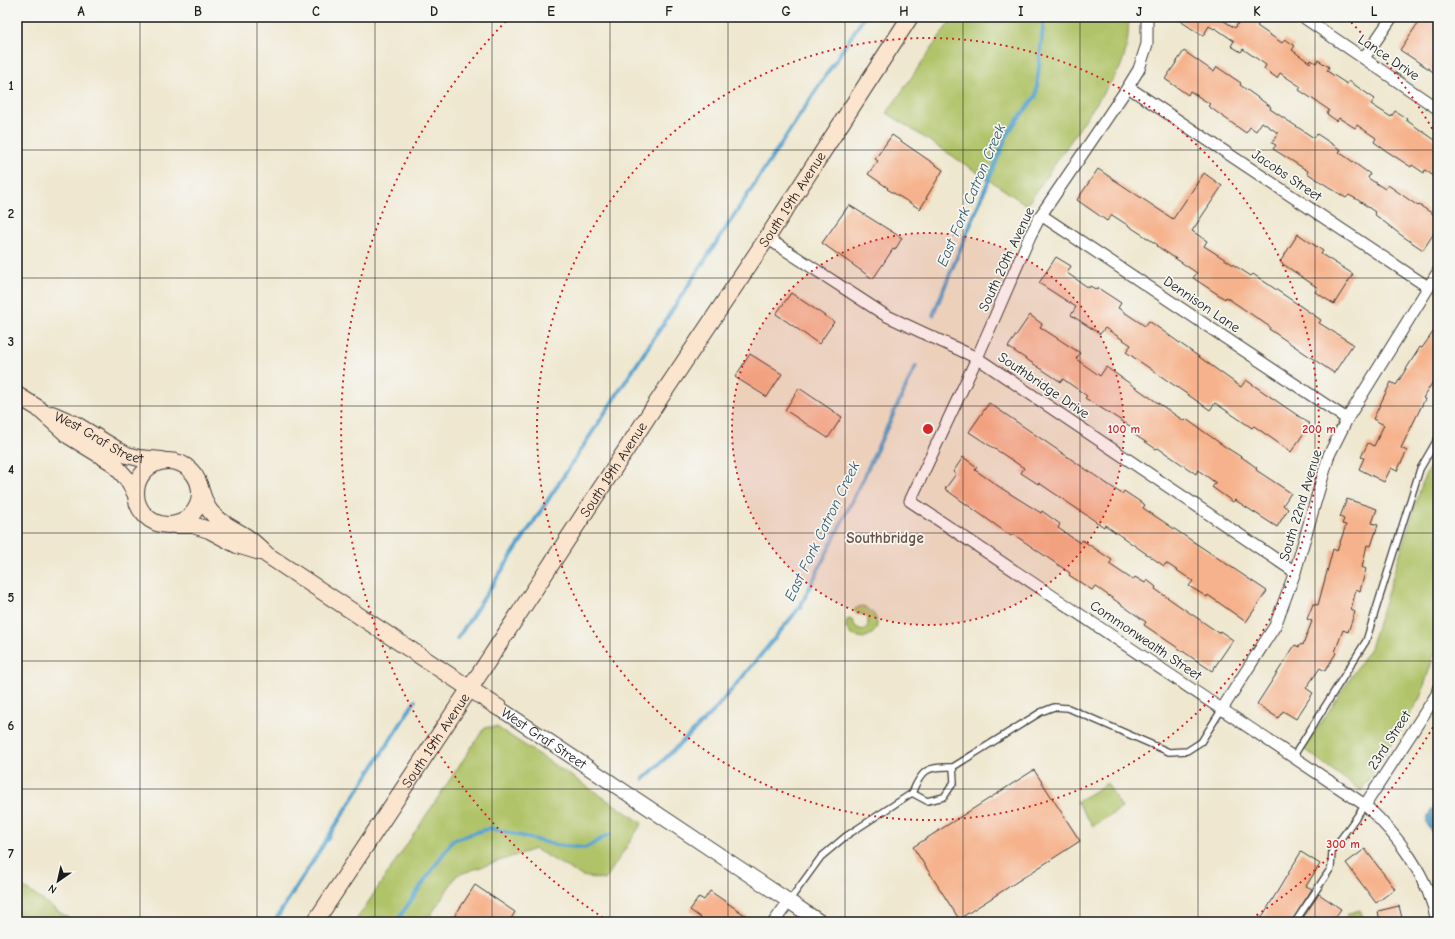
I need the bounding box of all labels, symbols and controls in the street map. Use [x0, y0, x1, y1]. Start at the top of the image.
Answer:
text: A [77, 4, 85, 19]
text: B [194, 4, 202, 19]
text: C [312, 4, 320, 19]
text: D [430, 4, 438, 19]
text: E [547, 4, 555, 19]
text: F [665, 4, 673, 19]
text: G [781, 4, 791, 19]
text: H [899, 4, 909, 19]
text: I [1018, 4, 1024, 19]
text: J [1136, 4, 1142, 19]
text: K [1253, 4, 1261, 19]
text: L [1371, 4, 1378, 19]
street label: Lance Drive [1355, 31, 1423, 84]
text: 1 [8, 78, 14, 93]
water label: East Fork Catron Creek [933, 120, 1009, 269]
street label: Jacobs Street [1249, 146, 1326, 206]
street label: South 19th Avenue [755, 149, 830, 251]
street label: South 20th Avenue [975, 204, 1038, 314]
text: 2 [8, 206, 14, 221]
street label: Dennison Lane [1160, 273, 1243, 336]
text: 3 [8, 334, 14, 349]
street label: Southbridge Drive [995, 349, 1093, 422]
street label: West Graf Street [52, 408, 145, 467]
street label: South 19th Avenue [576, 419, 651, 521]
centre of rings [921, 422, 935, 436]
text: 100 m [1108, 422, 1140, 436]
text: 200 m [1302, 422, 1336, 436]
street label: South 22nd Avenue [1275, 447, 1326, 563]
water label: East Fork Catron Creek [780, 458, 864, 604]
text: 4 [8, 462, 14, 477]
district label: Southbridge [846, 529, 924, 547]
text: 5 [8, 590, 15, 605]
street label: Commonwealth Street [1087, 597, 1206, 685]
street label: South 19th Avenue [398, 690, 473, 791]
street label: West Graf Street [498, 704, 590, 773]
street label: 23rd Street [1364, 707, 1415, 773]
text: 6 [8, 718, 15, 733]
text: 300 m [1326, 837, 1360, 851]
text: 7 [8, 846, 14, 861]
north arrow [38, 861, 78, 901]
text: N [46, 881, 59, 896]

